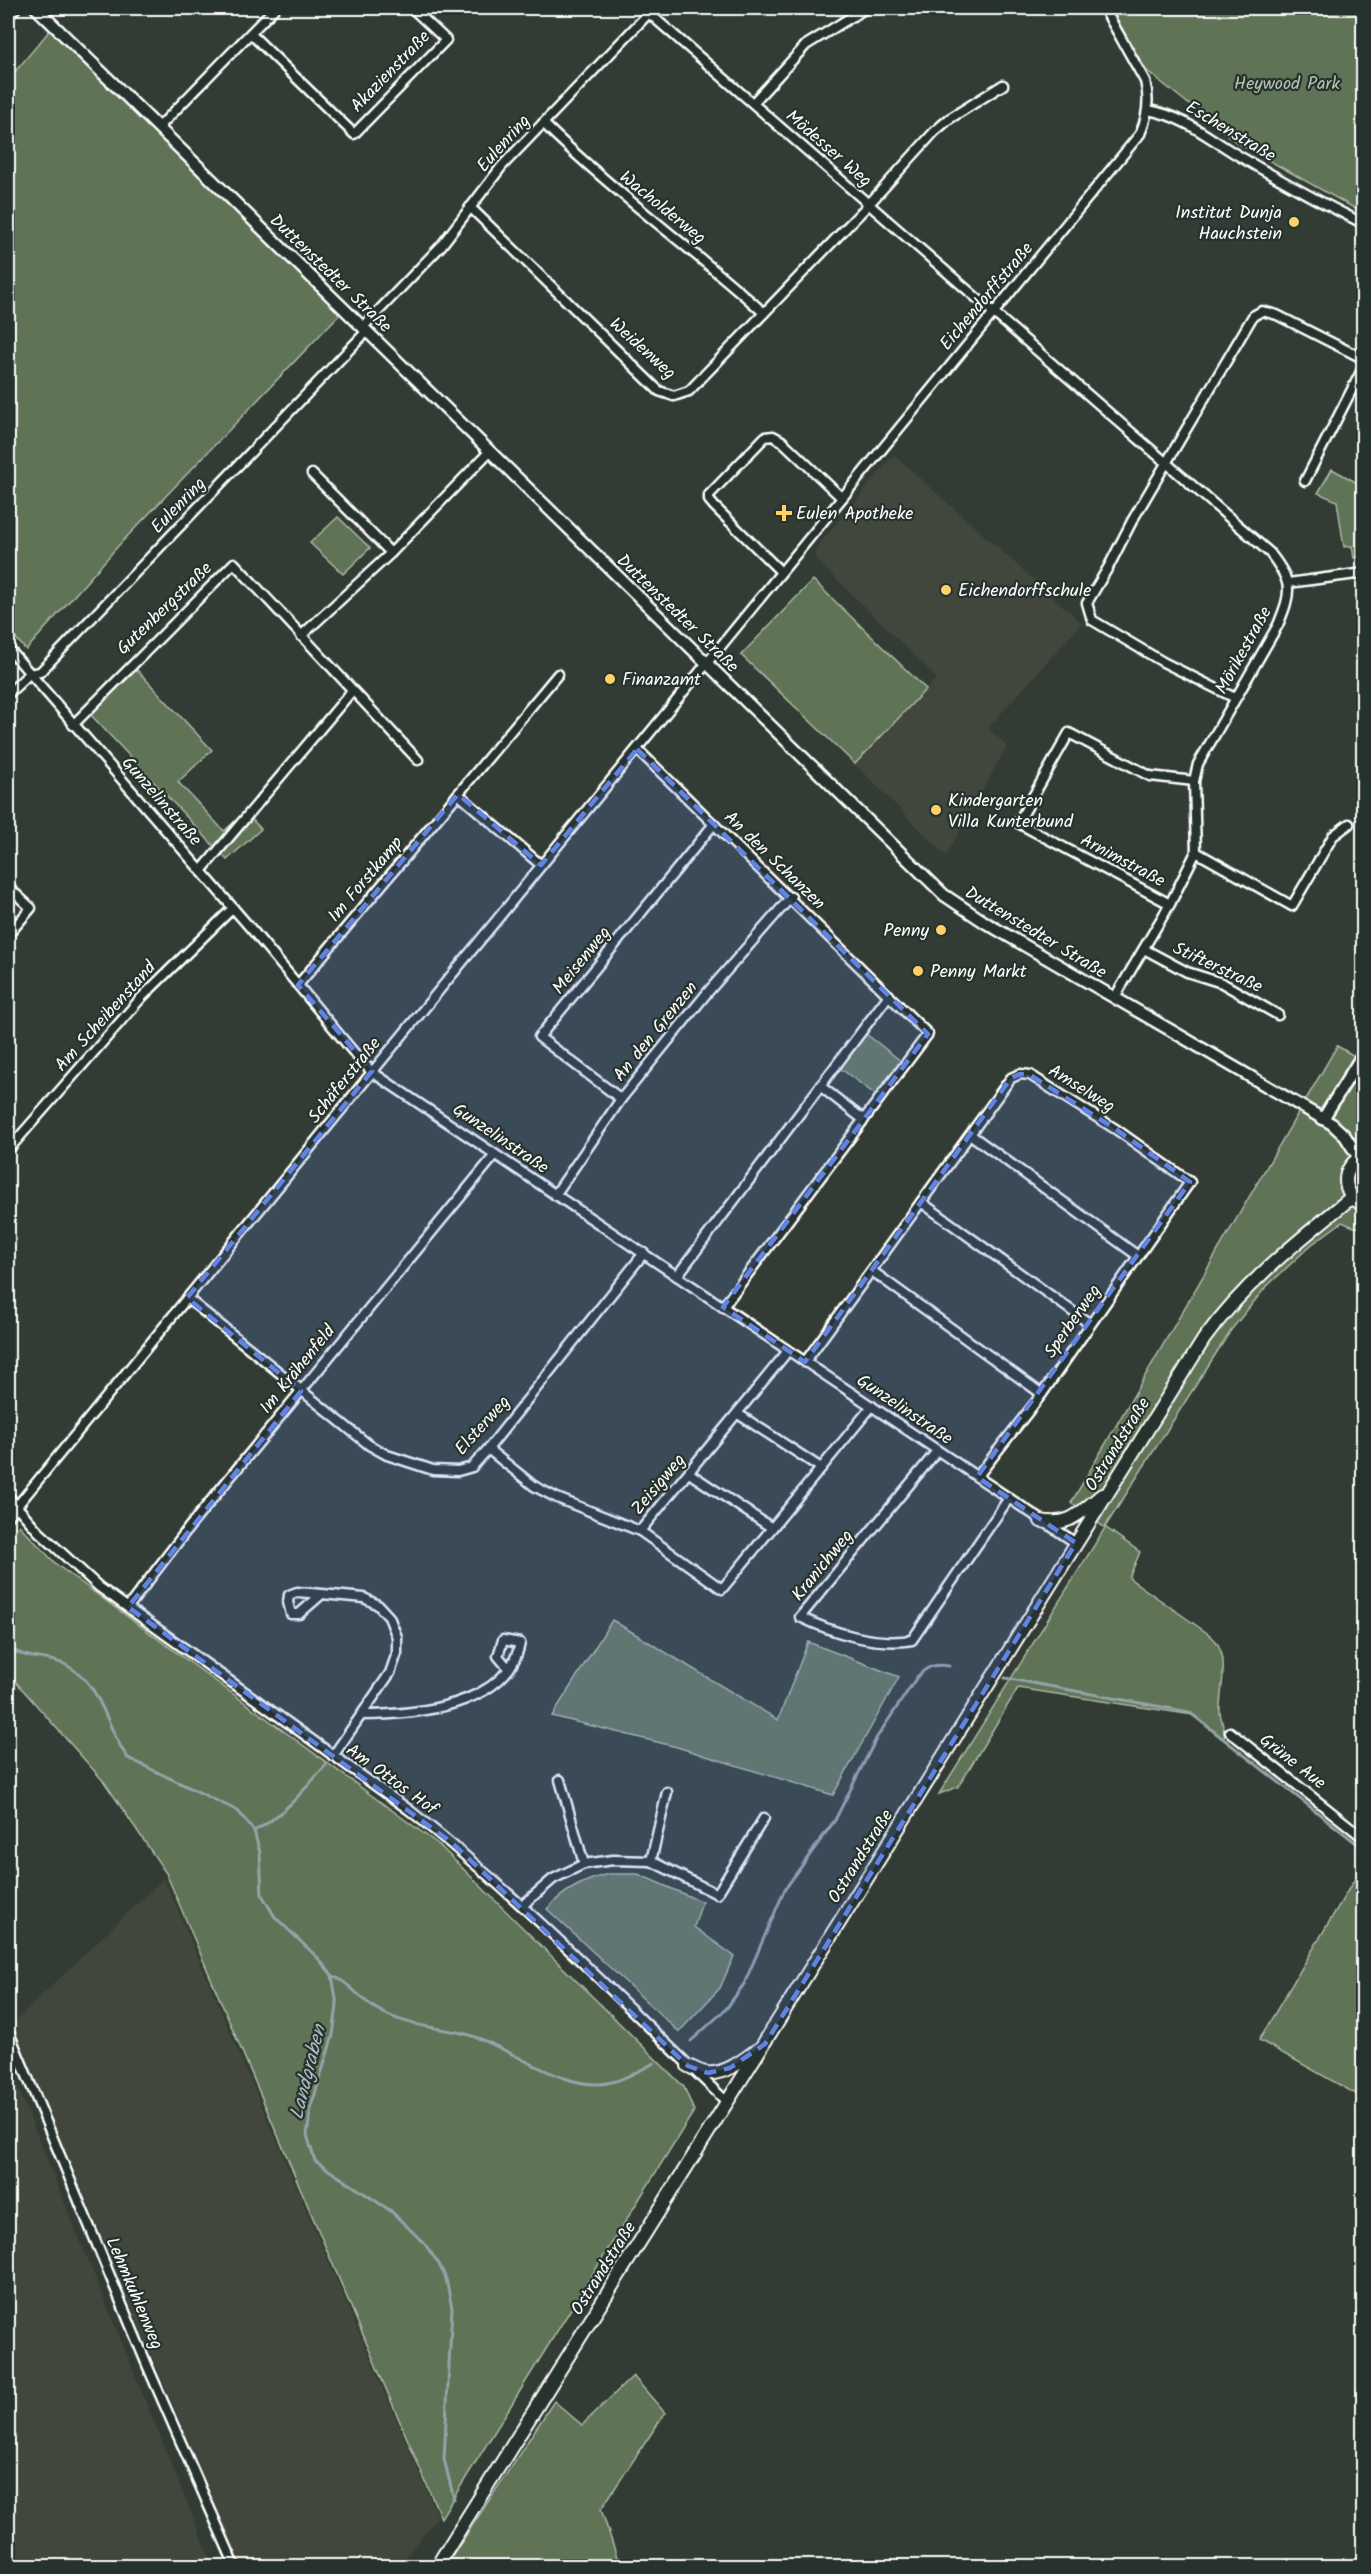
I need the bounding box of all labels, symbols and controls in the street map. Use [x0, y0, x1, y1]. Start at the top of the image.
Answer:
street label: Akazienstraße [344, 24, 438, 120]
park label: Heywood Park [1234, 70, 1340, 99]
street label: Eschenstraße [1179, 94, 1281, 171]
street label: Mödesser Weg [778, 103, 878, 195]
street label: Eulenring [470, 108, 538, 180]
street label: Wacholderweg [612, 164, 712, 252]
place label: Institut Dunja Hauchstein [1175, 199, 1282, 249]
street label: Duttenstedter Straße [262, 208, 398, 341]
marker: Institut Dunja Hauchstein [1287, 215, 1301, 229]
street label: Eichendorffstraße [933, 236, 1041, 358]
street label: Weidenweg [602, 311, 682, 387]
street label: Eulenring [144, 471, 214, 541]
place label: Eulen Apotheke [796, 500, 913, 529]
marker: Eulen Apotheke [777, 506, 791, 520]
street label: Duttenstedter Straße [609, 548, 745, 681]
street label: Gutenbergstraße [110, 556, 220, 663]
place label: Eichendorffschule [958, 577, 1091, 606]
marker: Eichendorffschule [939, 583, 953, 597]
street label: Mörikestraße [1208, 601, 1280, 700]
place label: Finanzamt [622, 666, 702, 695]
marker: Finanzamt [603, 672, 617, 686]
street label: Gunzelinstraße [113, 750, 208, 853]
place label: Kindergarten Villa Kunterbund [948, 787, 1074, 837]
marker: Kindergarten Villa Kunterbund [929, 803, 943, 817]
street label: An den Schanzen [716, 805, 832, 918]
street label: Arnimstraße [1075, 827, 1170, 896]
street label: Im Forstkamp [321, 830, 411, 930]
street label: Duttenstedter Straße [959, 879, 1112, 987]
place label: Penny [883, 917, 930, 946]
street label: Meisenweg [545, 920, 619, 1001]
marker: Penny [934, 923, 948, 937]
street label: Stifterstraße [1168, 935, 1267, 1002]
street label: Am Scheibenstand [48, 954, 165, 1079]
place label: Penny Markt [930, 958, 1028, 987]
marker: Penny Markt [911, 964, 925, 978]
street label: An den Grenzen [607, 975, 706, 1088]
street label: Schäferstraße [301, 1031, 389, 1131]
street label: Amselweg [1042, 1057, 1120, 1121]
street label: Gunzelinstraße [446, 1096, 554, 1182]
street label: Sperberweg [1037, 1279, 1109, 1365]
street label: Im Krähenfeld [253, 1318, 344, 1421]
street label: Gunzelinstraße [850, 1367, 958, 1453]
street label: Elsterweg [448, 1389, 518, 1463]
street label: Ostrandstraße [1078, 1392, 1159, 1498]
street label: Zeisigweg [625, 1448, 694, 1522]
street label: Kranichweg [785, 1524, 861, 1608]
street label: Grüne Aue [1252, 1727, 1332, 1798]
street label: Am Ottos Hof [339, 1737, 445, 1825]
street label: Ostrandstraße [821, 1804, 902, 1910]
water label: Landgraben [282, 2020, 336, 2123]
street label: Ostrandstraße [564, 2216, 645, 2322]
street label: Lehmkuhlenweg [97, 2233, 170, 2354]

